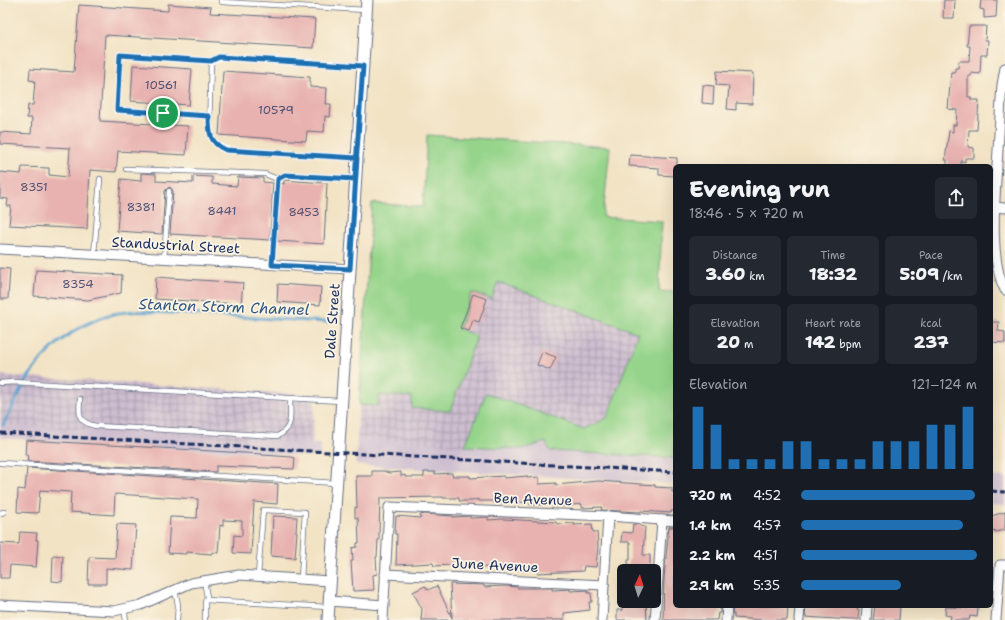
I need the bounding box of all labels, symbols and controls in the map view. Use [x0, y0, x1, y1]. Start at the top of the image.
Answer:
house number: 10561 [145, 77, 177, 93]
pin [146, 96, 180, 130]
icon: arrive [152, 102, 174, 124]
house number: 10579 [258, 102, 294, 118]
text: Evening run [689, 175, 830, 204]
button: share [935, 177, 977, 219]
house number: 8351 [20, 179, 48, 195]
house number: 8381 [127, 199, 155, 215]
house number: 8441 [208, 203, 236, 219]
house number: 8453 [288, 204, 320, 220]
text: 18:46 · 5 × 720 m [689, 205, 803, 222]
street label: Standustrial Street [111, 233, 241, 257]
text: Distance [712, 248, 758, 263]
text: Time [820, 248, 846, 263]
text: Pace [919, 248, 943, 263]
text: 3.60 [705, 263, 745, 285]
text: 18:32 [809, 263, 857, 285]
text: 5:09 [900, 263, 939, 285]
text: km [745, 269, 765, 284]
text: /km [939, 269, 963, 284]
house number: 8354 [62, 276, 94, 292]
street label: Dale Street [320, 283, 344, 359]
water label: Stanton Storm Channel [138, 294, 310, 320]
text: Elevation [710, 316, 760, 331]
text: Heart rate [805, 316, 861, 331]
text: kcal [920, 316, 942, 331]
text: 20 [717, 331, 740, 353]
text: 142 [805, 331, 835, 353]
text: 237 [913, 331, 949, 353]
text: m [740, 337, 753, 352]
text: bpm [835, 337, 861, 352]
text: Elevation [689, 376, 747, 393]
text: 121–124 m [911, 376, 977, 393]
text: 720 m [689, 487, 732, 504]
text: 4:52 [753, 487, 781, 504]
street label: Ben Avenue [493, 489, 573, 509]
text: 1.4 km [689, 517, 731, 534]
text: 4:57 [753, 517, 781, 534]
text: 2.2 km [689, 547, 735, 564]
text: 4:51 [753, 547, 778, 564]
street label: June Avenue [451, 554, 539, 576]
north arrow [617, 564, 661, 608]
map controls [617, 564, 661, 608]
text: 2.9 km [689, 577, 734, 594]
text: 5:35 [753, 577, 780, 594]

